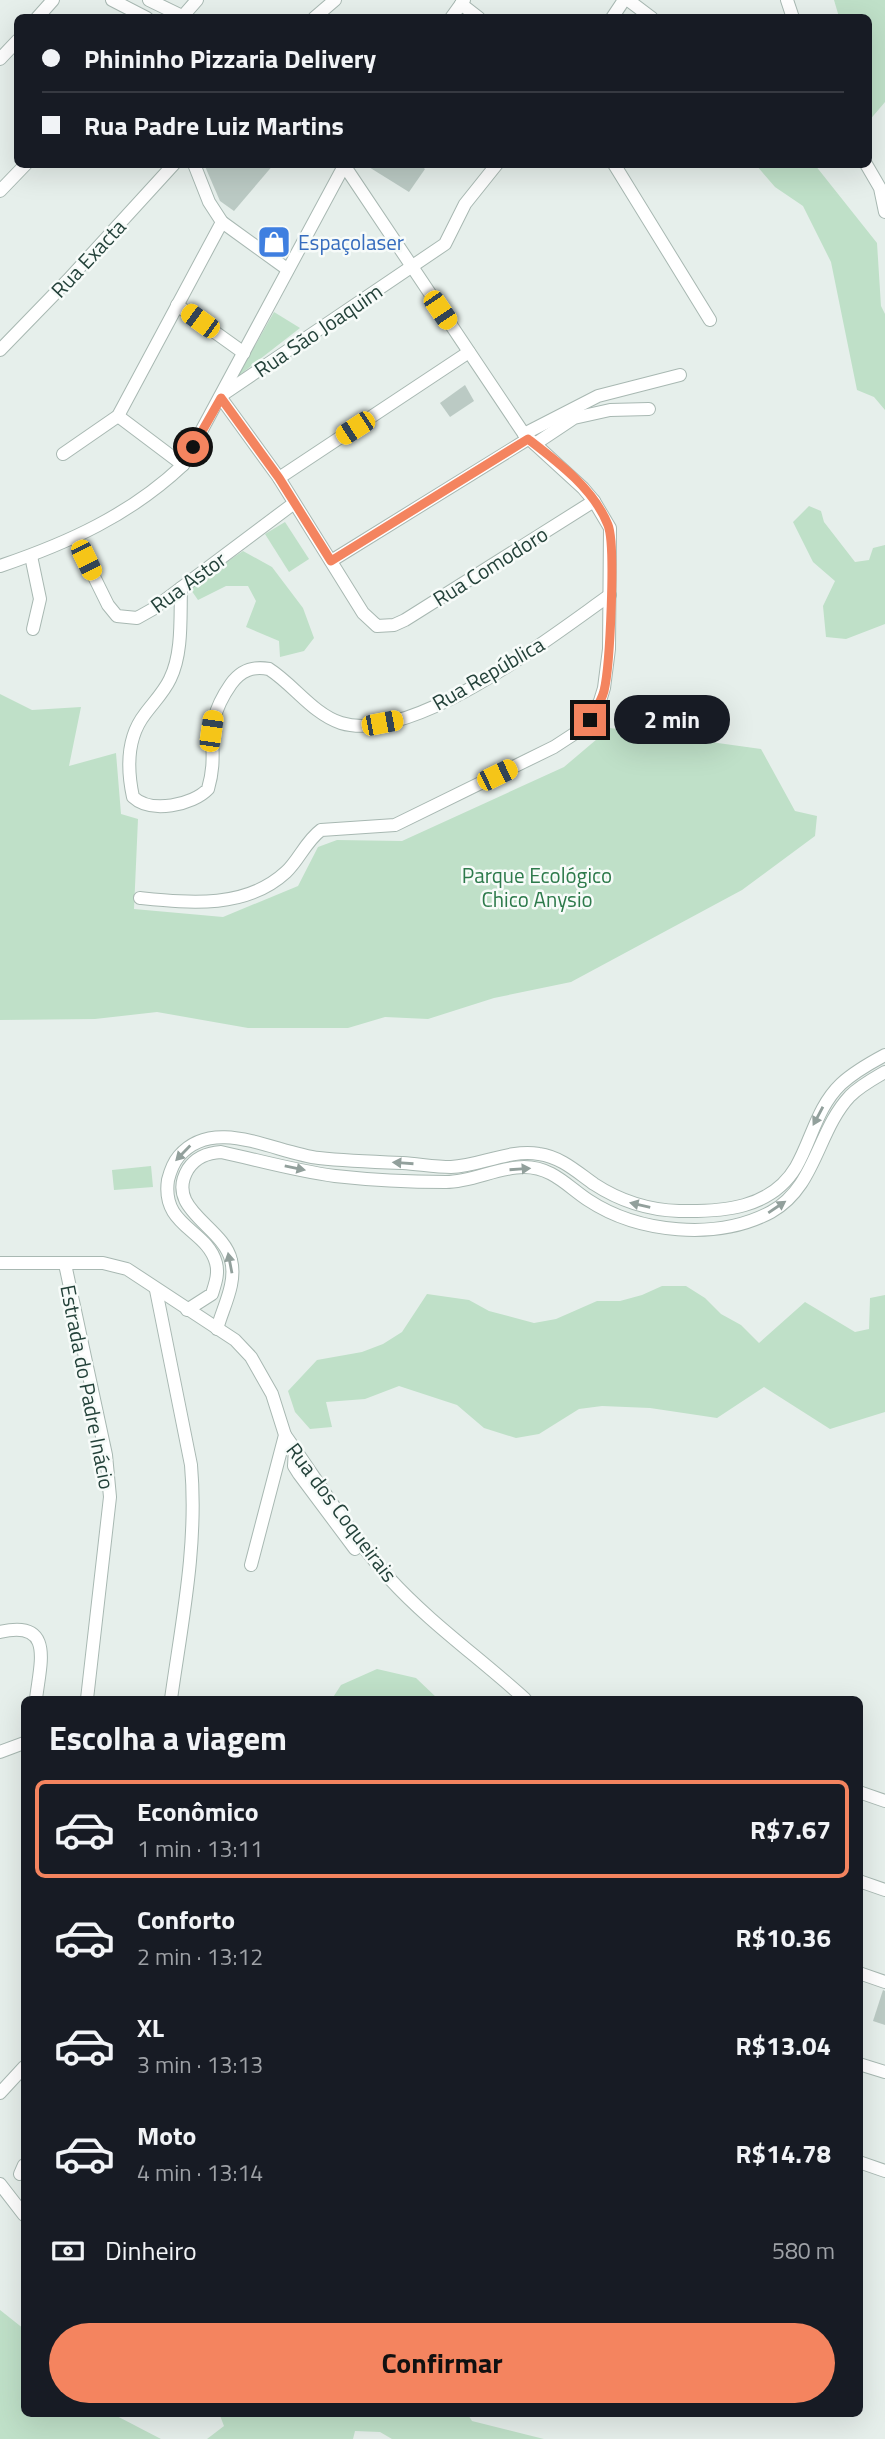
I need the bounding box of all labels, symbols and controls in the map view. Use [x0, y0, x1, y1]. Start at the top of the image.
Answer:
text: Phininho Pizzaria Delivery [84, 39, 376, 78]
text: Rua Padre Luiz Martins [84, 106, 344, 145]
street label: Rua Exacta [43, 211, 133, 305]
shop icon: Espaçolaser [255, 223, 293, 261]
place label: Espaçolaser [298, 226, 404, 258]
street label: Rua São Joaquim [247, 275, 389, 385]
car [420, 287, 461, 333]
car [177, 300, 224, 342]
car [332, 408, 379, 448]
route start [177, 431, 209, 463]
street label: Rua Comodoro [426, 518, 554, 614]
car [68, 537, 105, 583]
street label: Rua Astor [143, 543, 233, 621]
street label: Rua República [426, 628, 550, 718]
callout: 2 min [614, 696, 730, 744]
text: 2 min [644, 702, 700, 737]
route end [574, 704, 606, 736]
car [198, 709, 225, 753]
car [360, 709, 405, 737]
car [474, 756, 521, 794]
park label: Parque Ecológico Chico Anysio [462, 859, 612, 915]
one-way arrow [812, 1106, 824, 1126]
one-way arrow [175, 1145, 192, 1162]
one-way arrow [391, 1158, 413, 1169]
one-way arrow [284, 1163, 306, 1174]
one-way arrow [509, 1163, 531, 1174]
one-way arrow [628, 1199, 650, 1210]
one-way arrow [768, 1200, 786, 1214]
one-way arrow [225, 1252, 236, 1274]
street label: Estrada do Padre Inácio [52, 1282, 124, 1492]
street label: Rua dos Coqueirais [279, 1435, 405, 1589]
text: Escolha a viagem [49, 1714, 287, 1762]
text: Econômico [137, 1792, 259, 1831]
icon: car [53, 1798, 116, 1861]
text: R$7.67 [750, 1810, 831, 1849]
text: 1 min · 13:11 [137, 1831, 263, 1866]
text: Conforto [137, 1900, 235, 1939]
icon: car [53, 1906, 116, 1969]
text: R$10.36 [735, 1918, 831, 1957]
text: 2 min · 13:12 [137, 1939, 263, 1974]
text: XL [137, 2008, 164, 2047]
icon: car [53, 2014, 116, 2077]
text: R$13.04 [735, 2026, 831, 2065]
text: 3 min · 13:13 [137, 2047, 263, 2082]
text: Moto [137, 2116, 196, 2155]
icon: car [53, 2122, 116, 2185]
text: R$14.78 [735, 2134, 831, 2173]
text: 4 min · 13:14 [137, 2155, 263, 2190]
text: Dinheiro [105, 2231, 197, 2270]
icon: cash [49, 2232, 87, 2270]
text: 580 m [772, 2233, 835, 2268]
button: Confirmar [49, 2323, 835, 2403]

